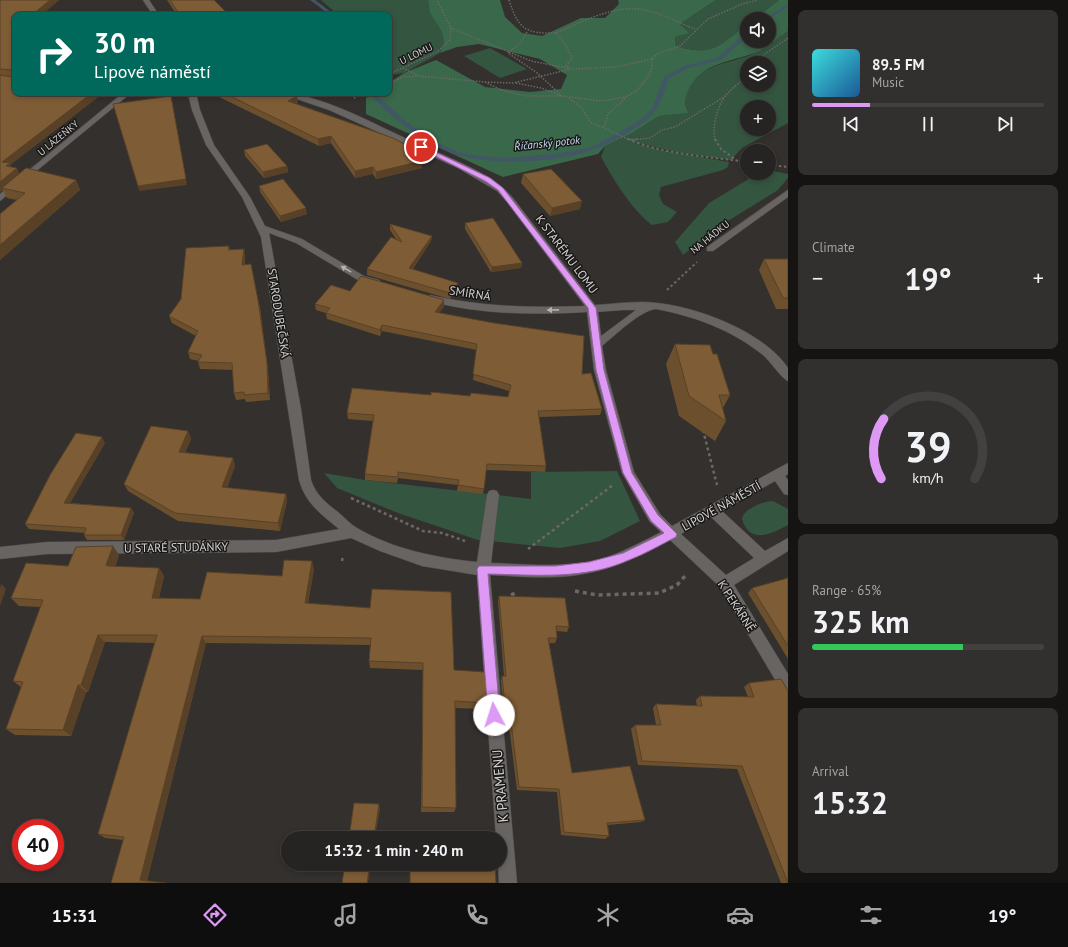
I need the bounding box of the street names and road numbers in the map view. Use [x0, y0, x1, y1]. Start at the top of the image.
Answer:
street label: U LOMU [397, 40, 435, 68]
street label: U LÁZEŇKY [35, 117, 81, 158]
street label: K STARÉMU LOMU [533, 212, 601, 296]
street label: NA HÁDKU [688, 217, 732, 257]
street label: STARODUBEČSKÁ [265, 267, 293, 359]
street label: SMÍRNÁ [448, 282, 492, 304]
street label: LIPOVÉ NÁMĚSTÍ [679, 478, 764, 534]
street label: U STARÉ STUDÁNKY [124, 539, 229, 555]
street label: K PEKÁRNĚ [715, 577, 759, 635]
street label: K PRAMENU [488, 749, 512, 823]

